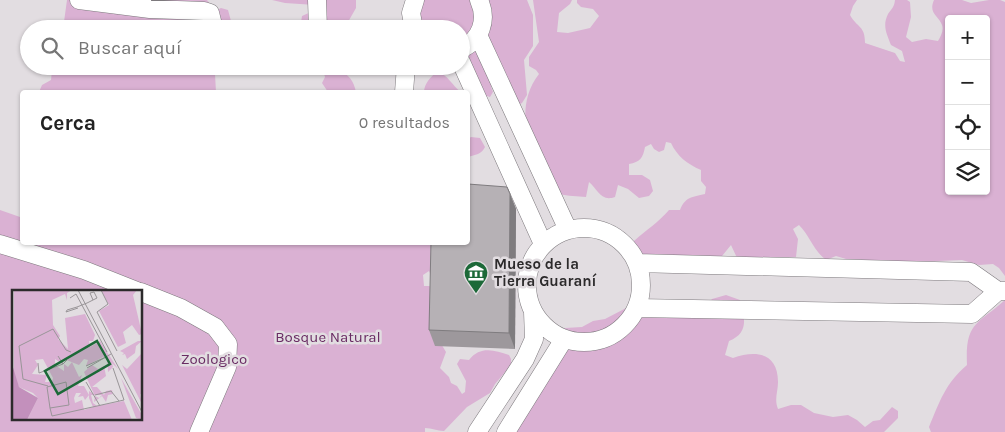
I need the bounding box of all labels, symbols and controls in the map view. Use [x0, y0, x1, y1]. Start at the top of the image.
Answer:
map controls [945, 15, 990, 195]
button: + [945, 15, 990, 60]
search box [20, 20, 470, 75]
icon: search [38, 34, 66, 62]
text: Buscar aquí [78, 37, 182, 59]
button: − [945, 60, 990, 105]
button: locate [945, 105, 990, 150]
text: Cerca [40, 111, 96, 135]
text: 0 resultados [359, 113, 450, 132]
button: layers [945, 150, 990, 195]
place label: Mueso de la Tierra Guaraní [494, 255, 598, 290]
museum icon: Mueso de la Tierra Guaraní [463, 260, 489, 294]
inset map [12, 290, 142, 420]
park label: Bosque Natural [275, 328, 381, 346]
park label: Zoologico [181, 350, 247, 368]

